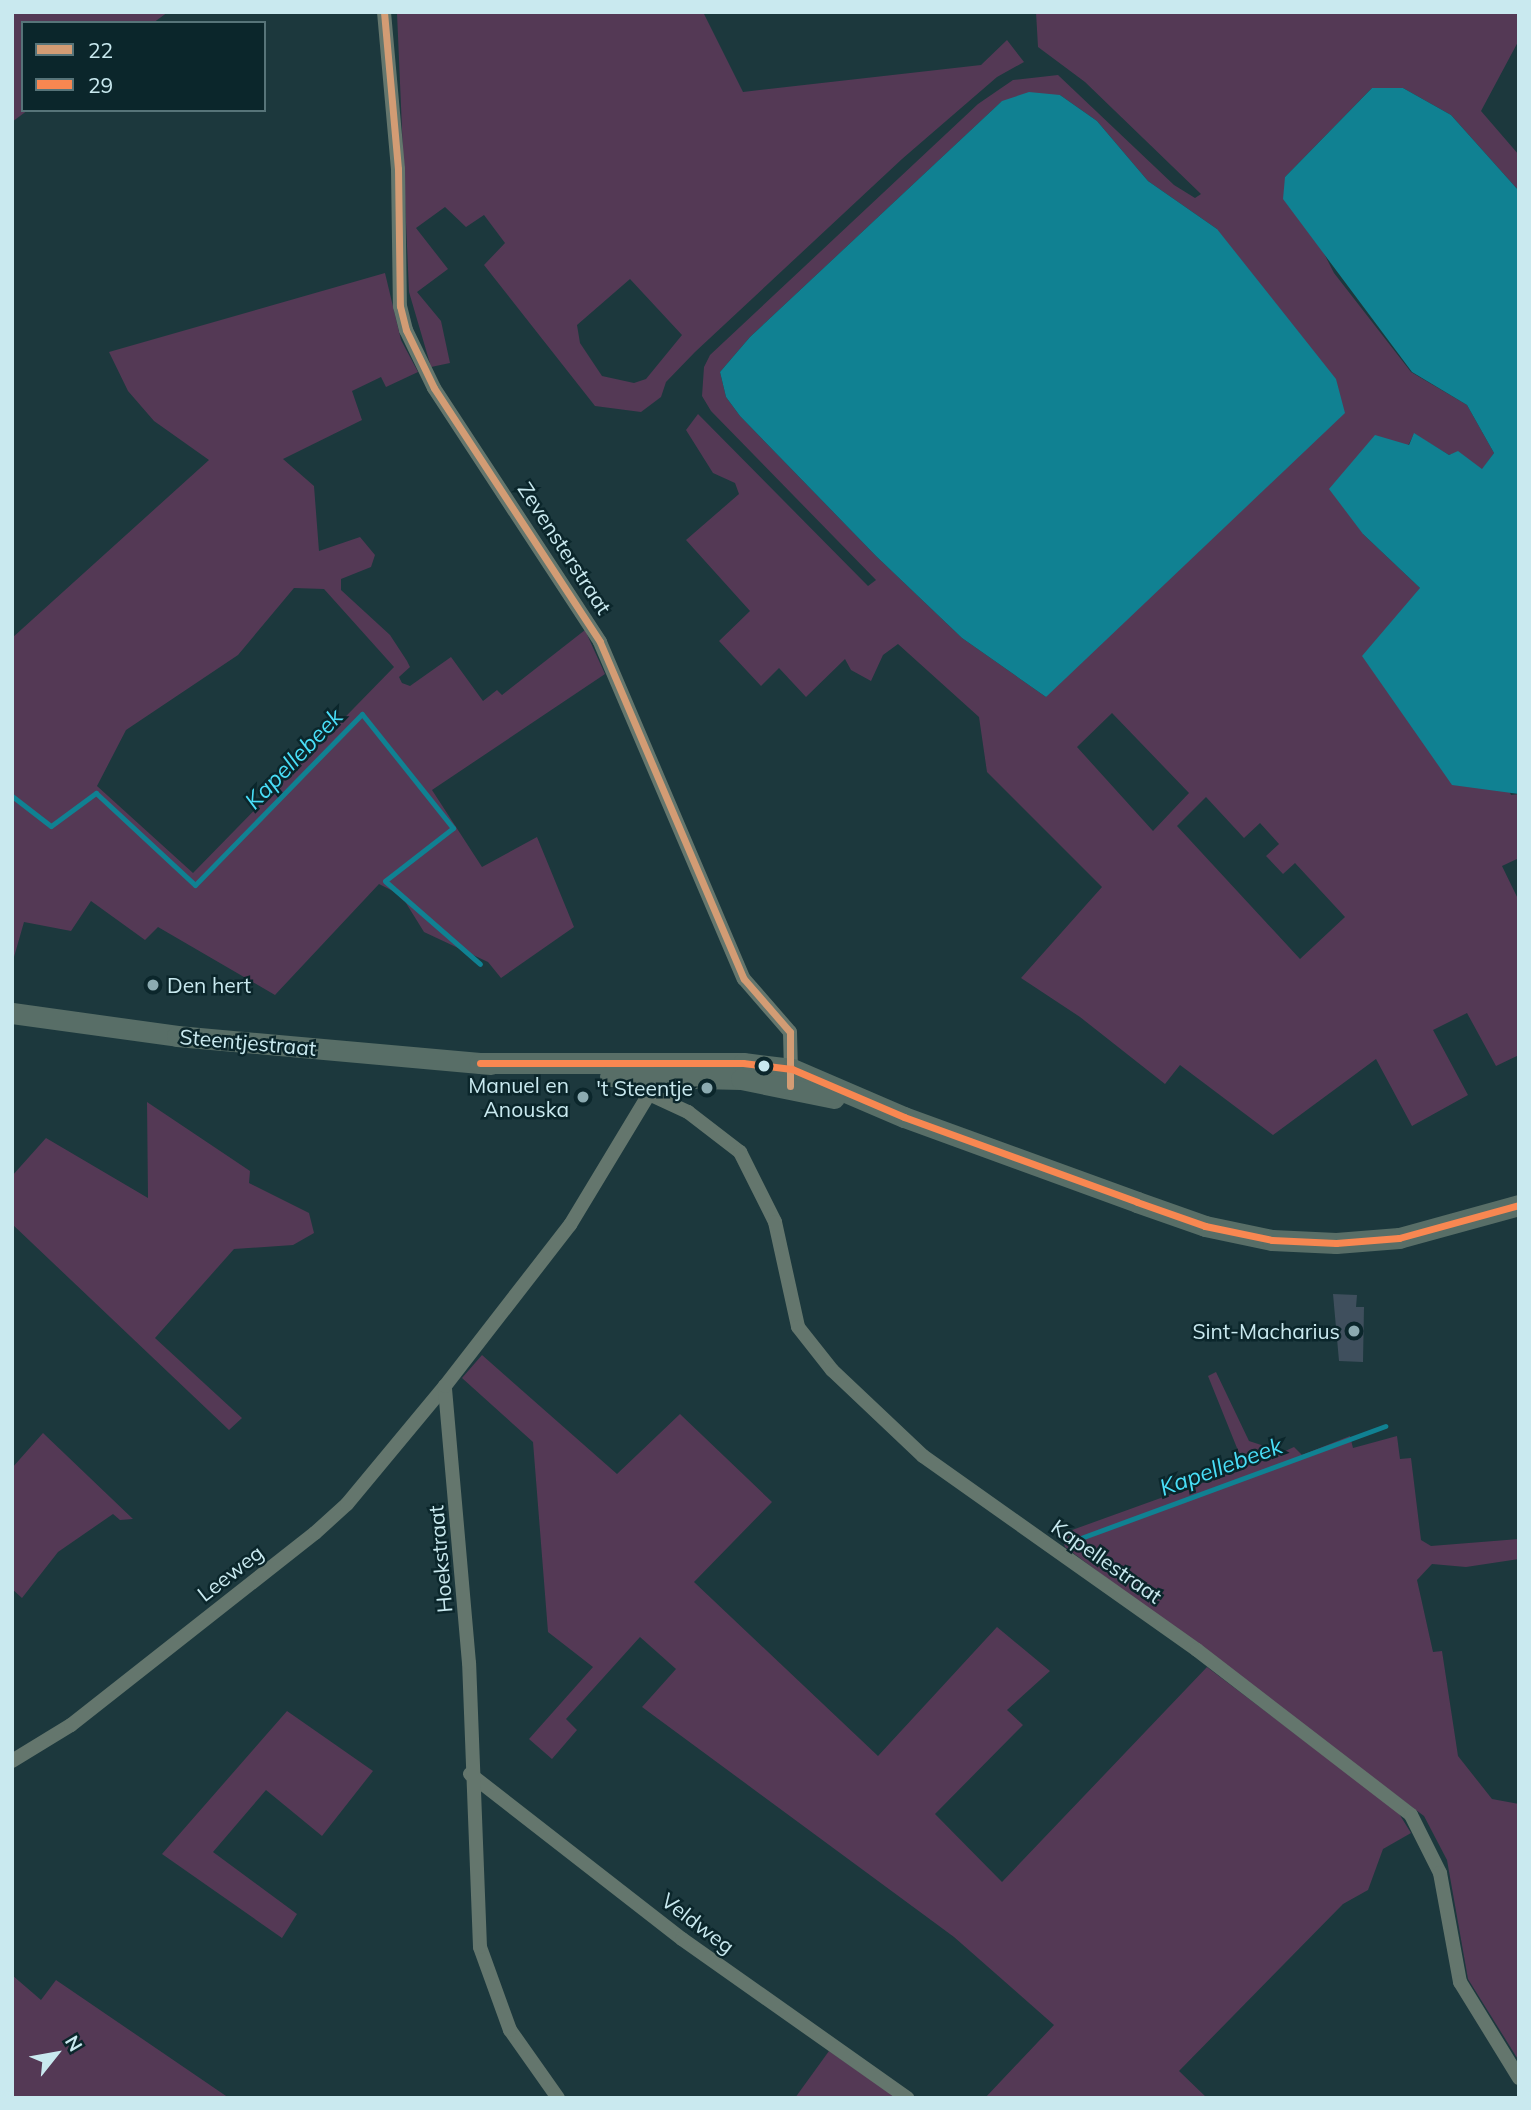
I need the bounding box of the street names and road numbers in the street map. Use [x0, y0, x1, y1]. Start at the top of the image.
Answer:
street label: Zevensterstraat [513, 477, 617, 619]
street label: Steentjestraat [179, 1023, 317, 1061]
street label: Hoekstraat [423, 1504, 457, 1614]
street label: Kapellestraat [1047, 1514, 1167, 1608]
street label: Leeweg [192, 1540, 268, 1606]
street label: Veldweg [657, 1887, 739, 1959]

